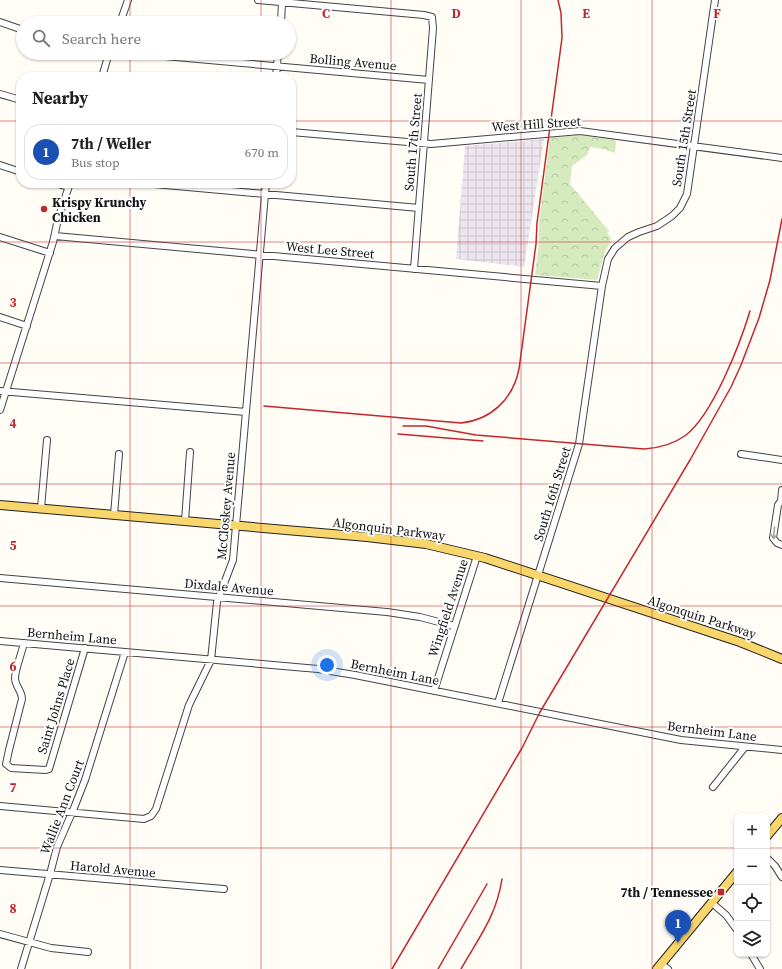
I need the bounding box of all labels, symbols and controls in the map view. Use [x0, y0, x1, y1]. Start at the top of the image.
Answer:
text: C [322, 5, 330, 22]
text: D [451, 5, 461, 22]
text: E [582, 5, 590, 22]
text: F [713, 5, 721, 22]
search box [16, 16, 296, 60]
icon: search [30, 27, 52, 49]
text: Search here [62, 28, 141, 49]
street label: Bolling Avenue [309, 50, 397, 74]
text: Nearby [32, 86, 88, 110]
street label: South 15th Street [668, 88, 700, 188]
street label: South 17th Street [400, 92, 426, 192]
street label: West Hill Street [491, 112, 582, 136]
text: 7th / Weller [71, 133, 151, 154]
text: 1 [42, 144, 50, 161]
text: 670 m [245, 144, 279, 161]
text: Bus stop [71, 154, 120, 171]
place label: Krispy Krunchy Chicken [52, 194, 146, 226]
marker: Krispy Krunchy Chicken [39, 204, 49, 214]
street label: West Lee Street [285, 238, 376, 262]
text: 3 [9, 294, 17, 311]
text: 4 [9, 415, 17, 432]
street label: South 16th Street [530, 444, 575, 543]
street label: McCloskey Avenue [213, 451, 239, 561]
street label: Algonquin Parkway [332, 514, 447, 544]
one-way arrow [771, 526, 778, 539]
text: 5 [9, 537, 17, 554]
street label: Wingfield Avenue [424, 556, 472, 659]
street label: Dixdale Avenue [184, 575, 275, 599]
street label: Algonquin Parkway [646, 591, 759, 643]
street label: Bernheim Lane [26, 624, 118, 648]
your location [317, 655, 337, 675]
street label: Bernheim Lane [349, 655, 441, 689]
street label: Saint Johns Place [33, 656, 79, 756]
text: 6 [9, 658, 17, 675]
street label: Bernheim Lane [666, 717, 758, 745]
street label: Wallie Ann Court [36, 757, 88, 857]
text: 7 [9, 779, 17, 796]
map controls [734, 813, 770, 957]
button: + [734, 813, 770, 849]
button: − [734, 849, 770, 885]
street label: Harold Avenue [69, 857, 157, 881]
place label: 7th / Tennessee [621, 884, 713, 901]
button: locate [734, 885, 770, 921]
marker: 7th / Tennessee [716, 887, 726, 897]
text: 8 [9, 900, 17, 917]
pin: 1 [665, 910, 691, 943]
button: layers [734, 921, 770, 957]

